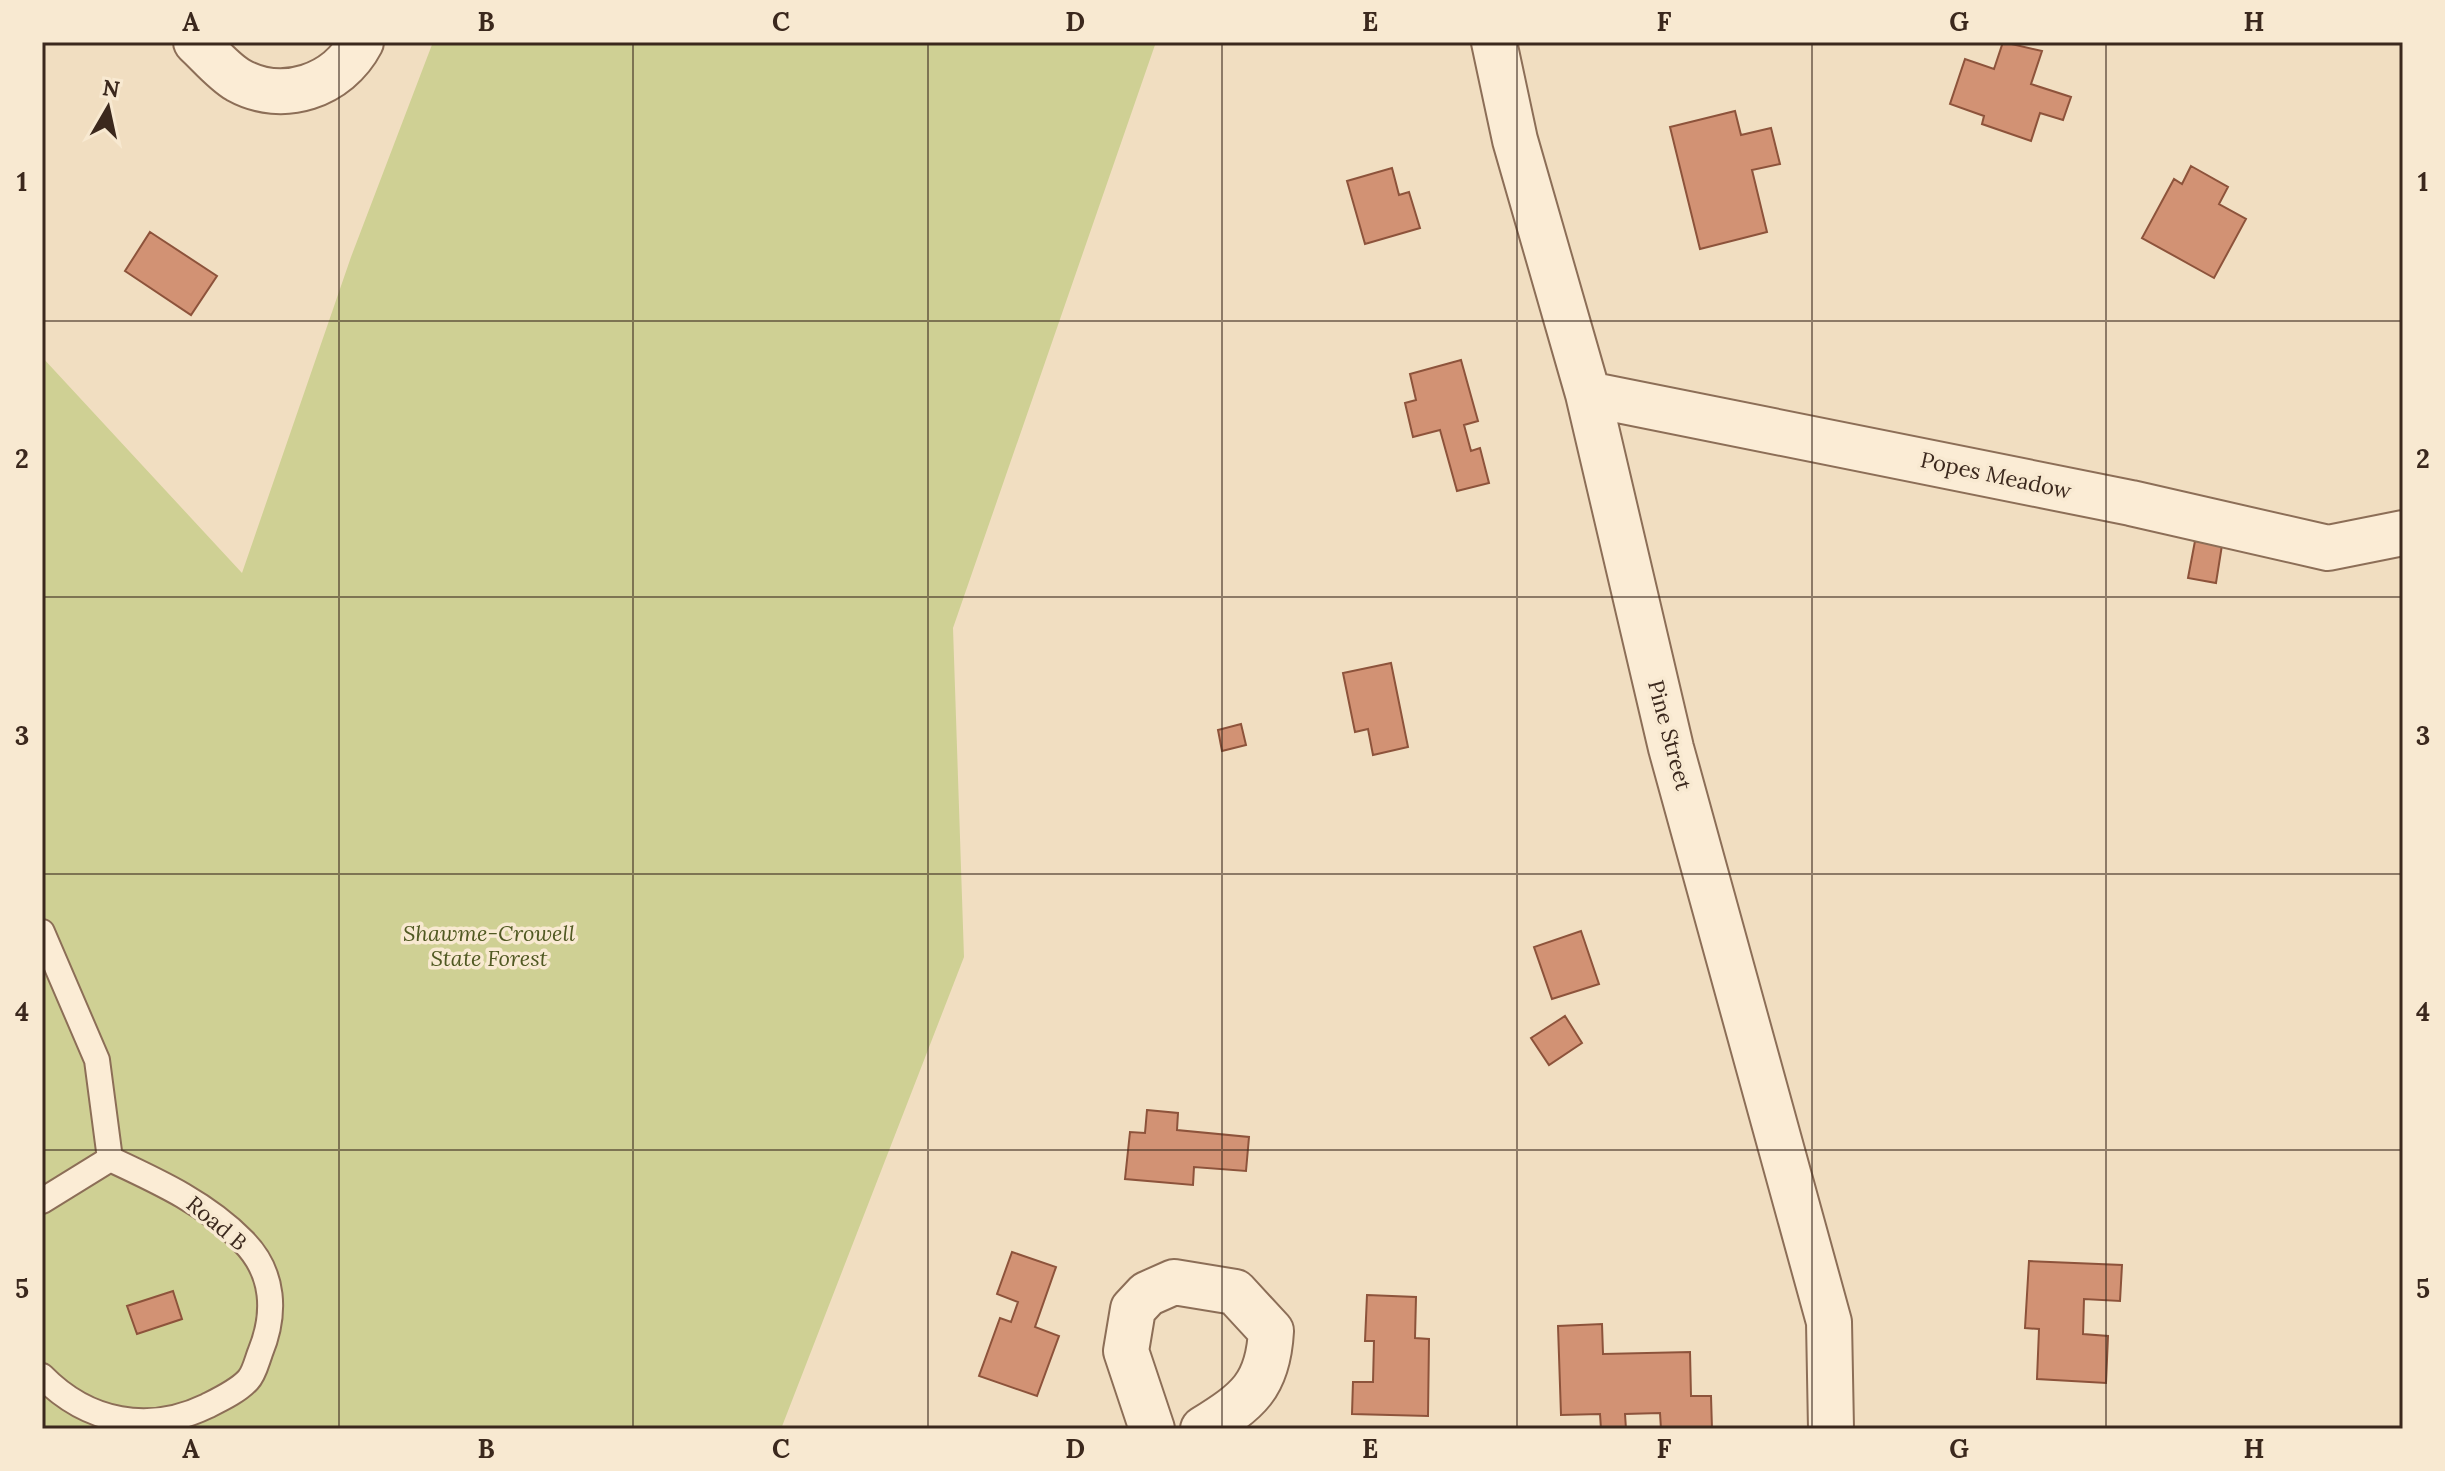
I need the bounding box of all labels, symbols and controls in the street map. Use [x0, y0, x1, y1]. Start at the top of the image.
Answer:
text: A [182, 5, 200, 38]
text: B [477, 5, 495, 38]
text: C [772, 5, 790, 38]
text: D [1065, 5, 1085, 38]
text: E [1362, 5, 1378, 38]
text: F [1657, 5, 1672, 38]
text: G [1949, 5, 1969, 38]
text: H [2244, 5, 2264, 38]
north arrow [68, 68, 148, 148]
text: N [101, 73, 122, 103]
text: 1 [17, 165, 27, 198]
text: 1 [2418, 165, 2428, 198]
text: 2 [15, 442, 29, 475]
text: 2 [2416, 442, 2430, 475]
street label: Popes Meadow [1918, 445, 2074, 505]
street label: Pine Street [1642, 677, 1698, 794]
text: 3 [15, 719, 29, 752]
text: 3 [2416, 719, 2430, 752]
park label: Shawme-Crowell State Forest [403, 919, 575, 972]
text: 4 [15, 995, 29, 1028]
text: 4 [2416, 995, 2430, 1028]
street label: Road B [181, 1190, 253, 1256]
text: 5 [15, 1272, 29, 1305]
text: 5 [2416, 1272, 2430, 1305]
text: A [182, 1432, 200, 1465]
text: B [477, 1432, 495, 1465]
text: C [772, 1432, 790, 1465]
text: D [1065, 1432, 1085, 1465]
text: E [1362, 1432, 1378, 1465]
text: F [1657, 1432, 1672, 1465]
text: G [1949, 1432, 1969, 1465]
text: H [2244, 1432, 2264, 1465]

